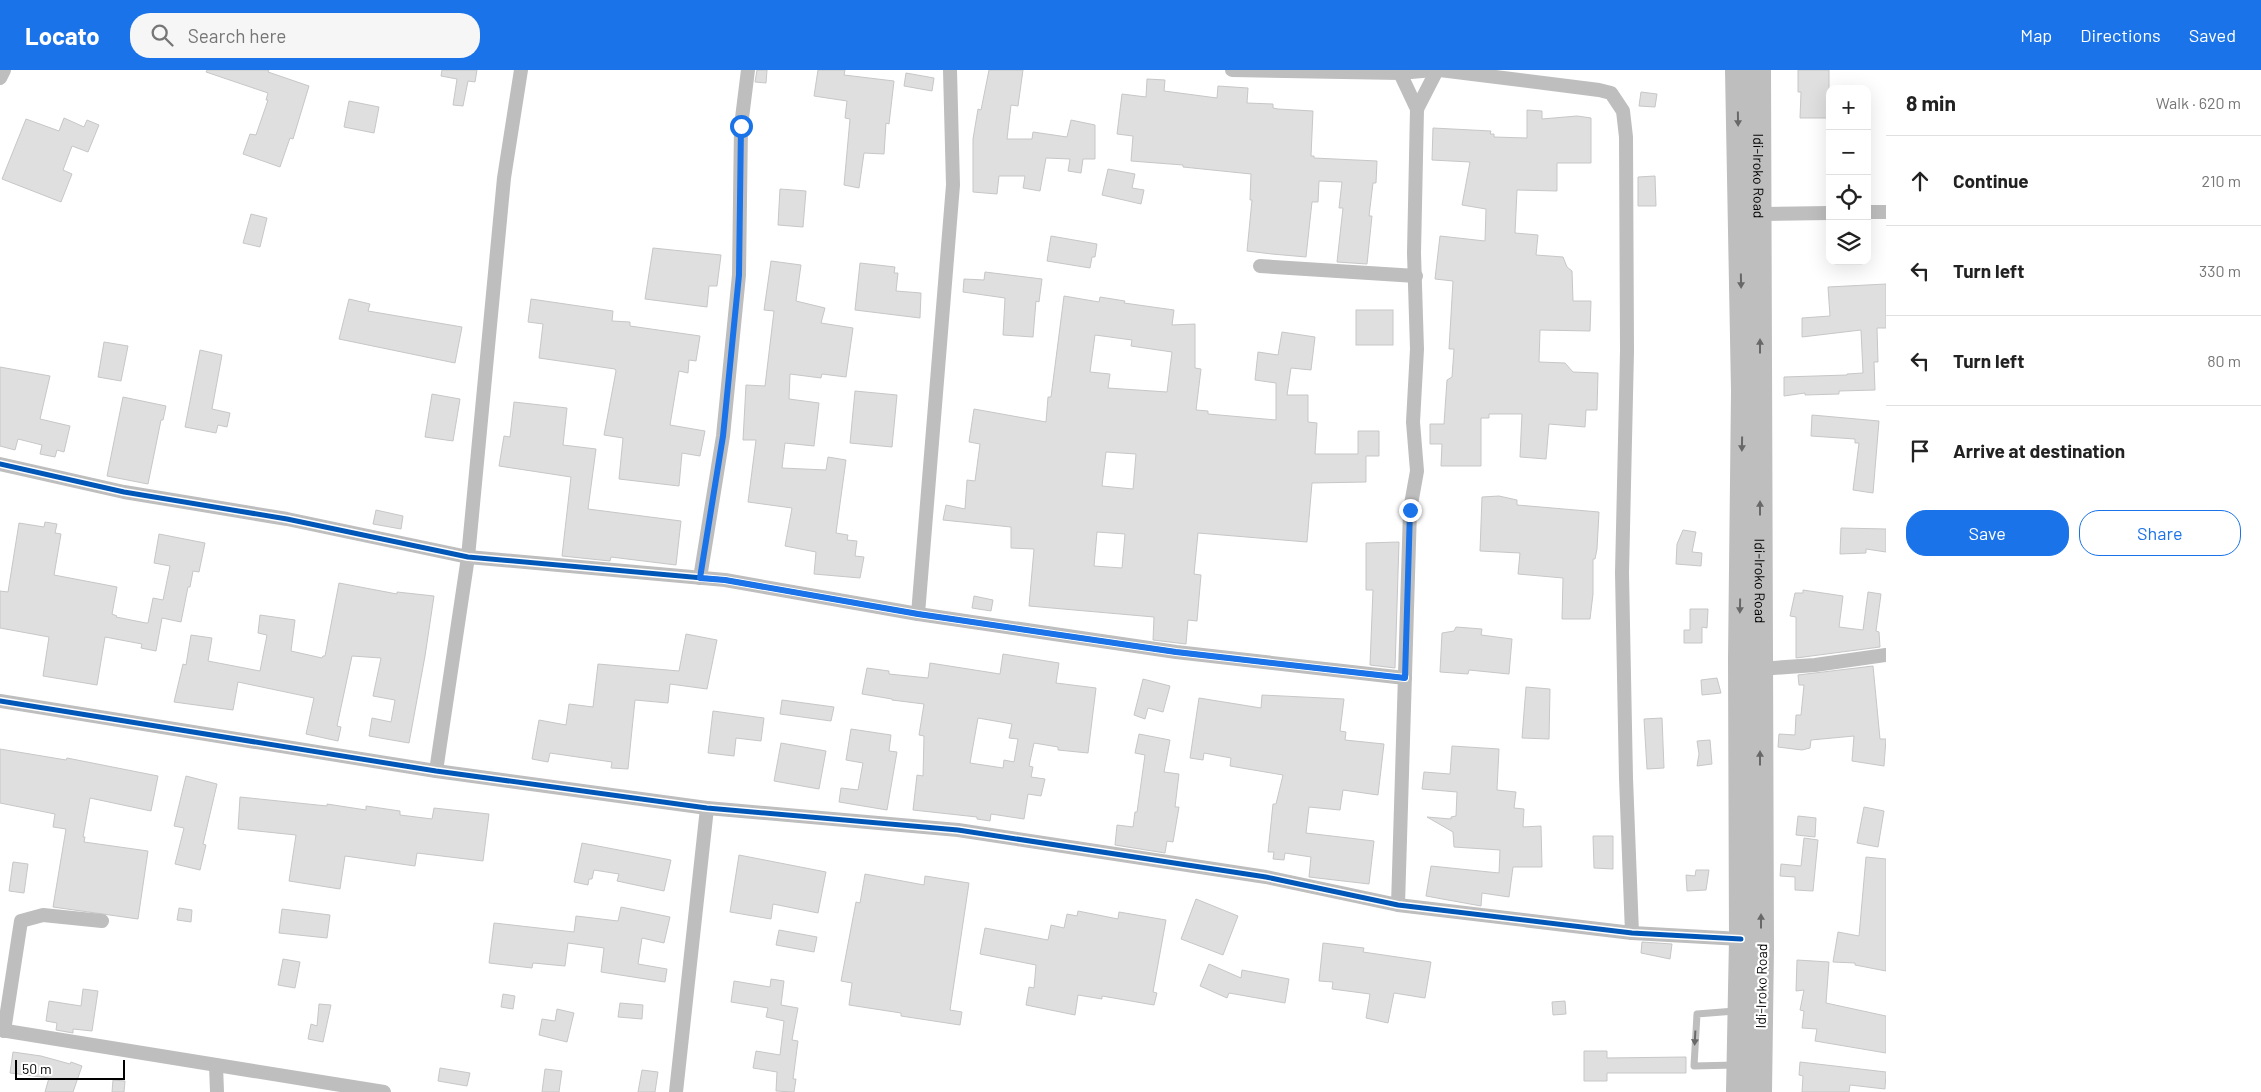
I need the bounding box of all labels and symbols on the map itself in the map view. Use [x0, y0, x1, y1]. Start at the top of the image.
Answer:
one-way arrow [1734, 111, 1742, 127]
route start [730, 115, 753, 138]
street label: Idi-Iroko Road [1751, 134, 1768, 218]
one-way arrow [1737, 273, 1745, 289]
one-way arrow [1756, 338, 1764, 354]
one-way arrow [1738, 436, 1746, 452]
route end [1399, 499, 1422, 522]
one-way arrow [1756, 500, 1764, 516]
street label: Idi-Iroko Road [1752, 539, 1769, 623]
one-way arrow [1736, 598, 1744, 614]
one-way arrow [1756, 750, 1764, 766]
one-way arrow [1757, 913, 1765, 929]
street label: Idi-Iroko Road [1752, 943, 1770, 1029]
one-way arrow [1691, 1031, 1699, 1047]
scale bar [15, 1057, 125, 1080]

